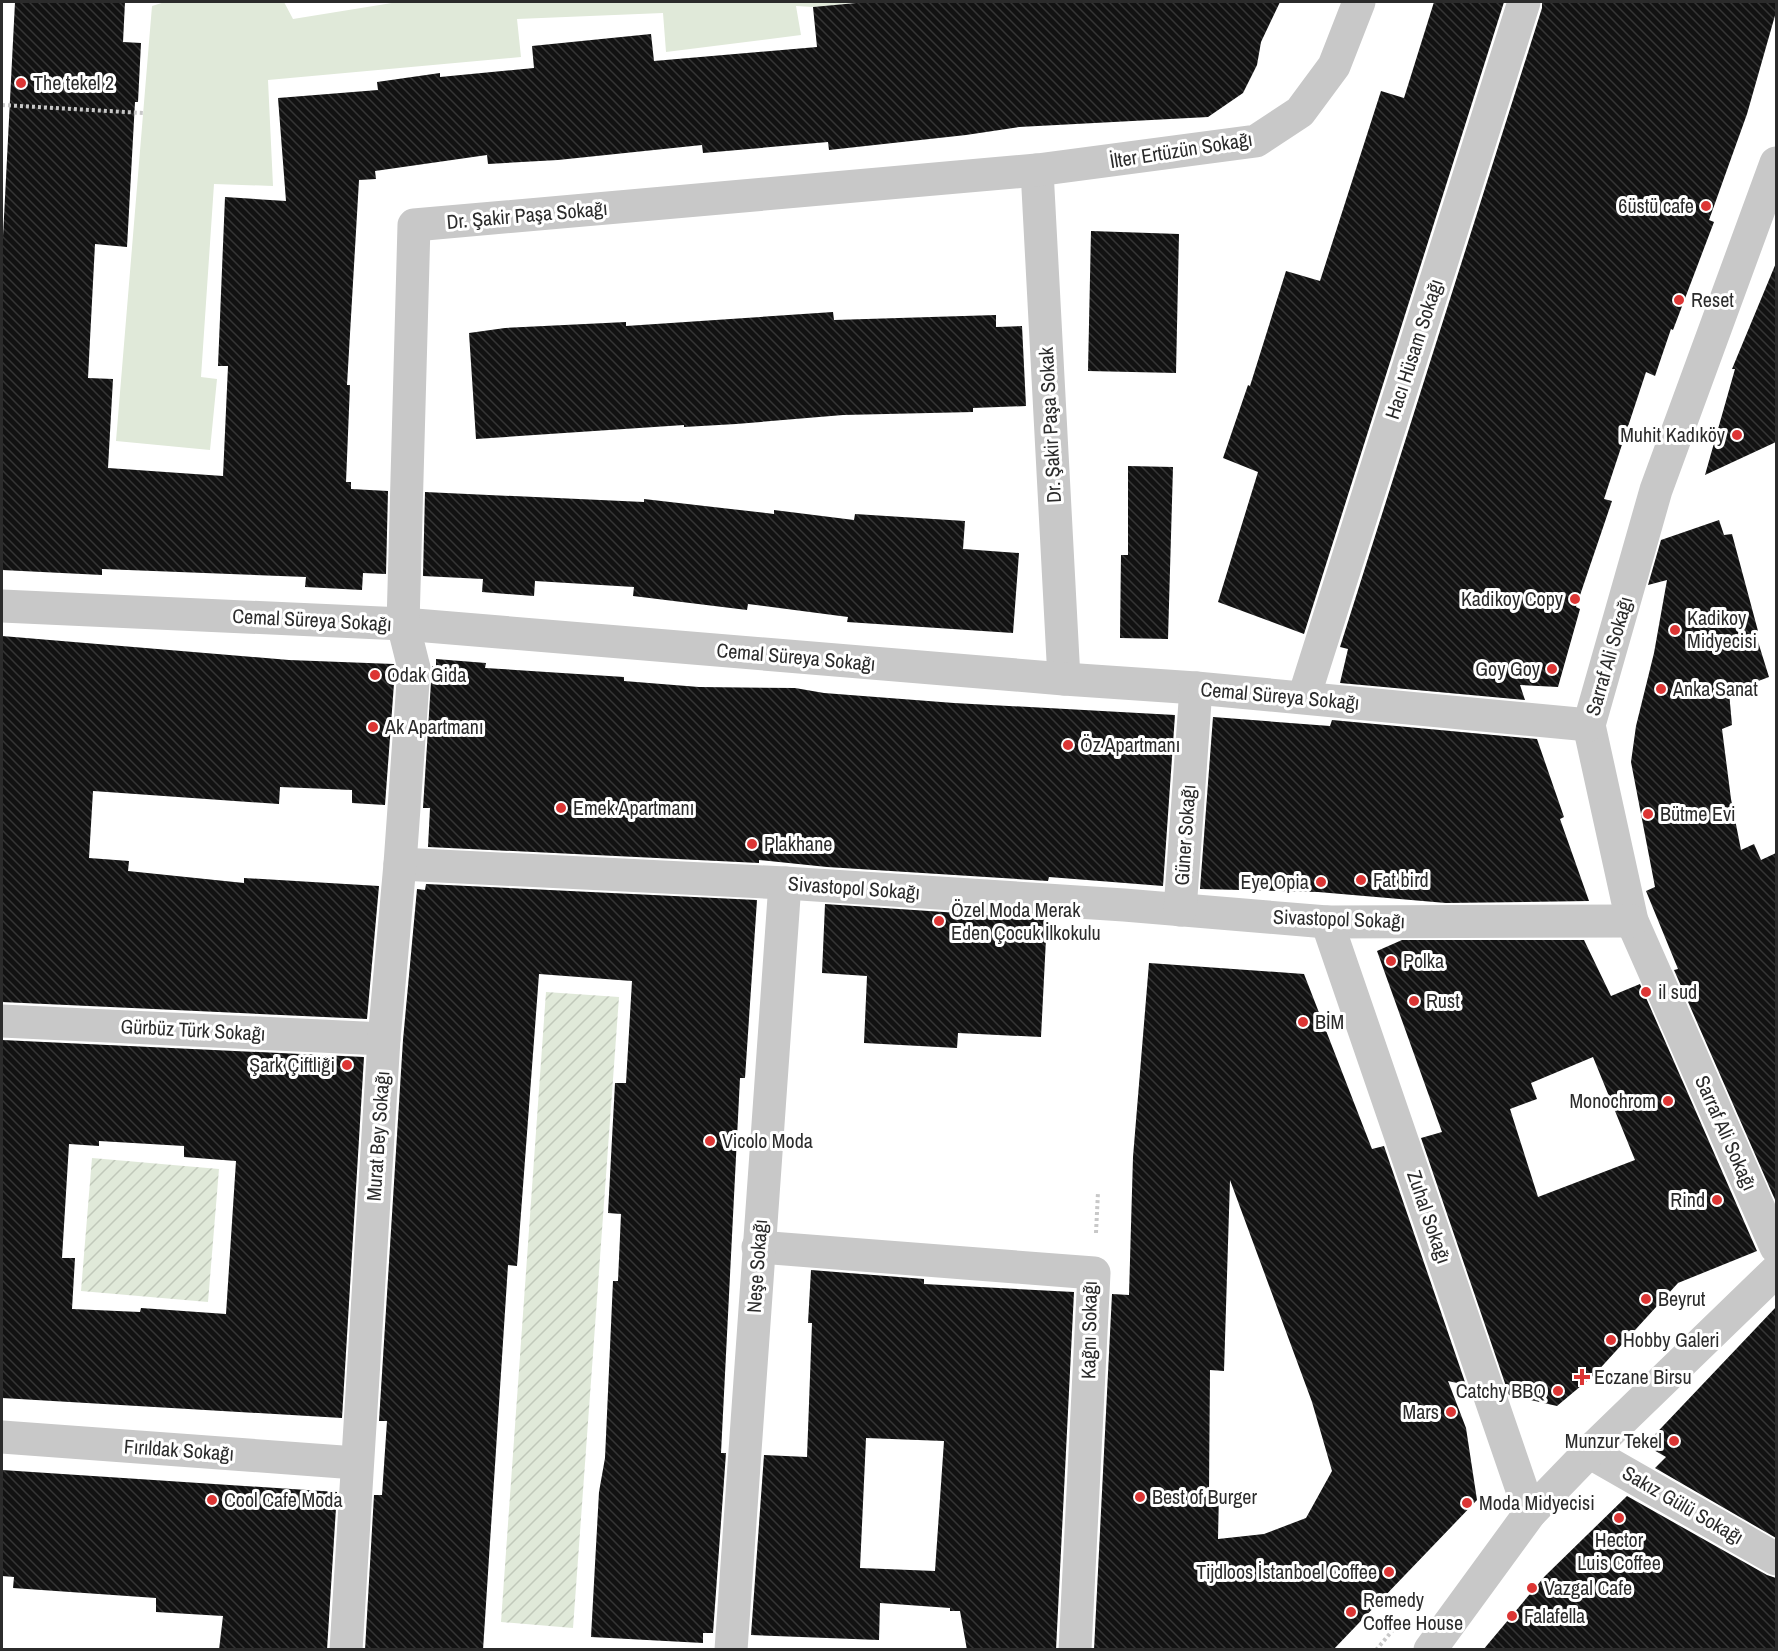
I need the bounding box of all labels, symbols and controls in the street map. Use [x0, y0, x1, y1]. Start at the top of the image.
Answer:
place label: The tekel 2 [33, 69, 114, 96]
marker: The tekel 2 [14, 76, 28, 90]
street label: İlter Ertüzün Sokağı [1108, 125, 1254, 174]
place label: 6üstü cafe [1618, 192, 1694, 219]
street label: Dr. Şakir Paşa Sokağı [445, 194, 609, 235]
marker: 6üstü cafe [1699, 199, 1713, 213]
street label: Hacı Hüsam Sokağı [1378, 275, 1449, 422]
place label: Reset [1691, 286, 1734, 313]
marker: Reset [1672, 293, 1686, 307]
street label: Dr. Şakir Paşa Sokak [1032, 346, 1067, 504]
place label: Muhit Kadıköy [1620, 421, 1726, 448]
marker: Muhit Kadıköy [1730, 428, 1744, 442]
place label: Kadikoy Copy [1461, 585, 1564, 612]
marker: Kadikoy Copy [1568, 592, 1582, 606]
street label: Sarraf Ali Sokağı [1579, 593, 1638, 719]
street label: Cemal Süreya Sokağı [232, 602, 392, 637]
place label: Kadikoy Midyecisi [1687, 604, 1757, 654]
marker: Kadikoy Midyecisi [1668, 623, 1682, 637]
street label: Cemal Süreya Sokağı [715, 636, 877, 677]
place label: Goy Goy [1475, 655, 1541, 682]
place label: Odak Gida [387, 661, 466, 688]
marker: Goy Goy [1545, 662, 1559, 676]
marker: Odak Gida [368, 668, 382, 682]
street label: Cemal Süreya Sokağı [1199, 675, 1361, 716]
place label: Anka Sanat [1672, 675, 1758, 702]
marker: Anka Sanat [1654, 682, 1668, 696]
place label: Ak Apartmanı [384, 713, 483, 740]
marker: Ak Apartmanı [366, 720, 380, 734]
place label: Öz Apartmanı [1080, 731, 1180, 758]
marker: Öz Apartmanı [1061, 738, 1075, 752]
street label: Güner Sokağı [1168, 784, 1201, 886]
place label: Emek Apartmanı [573, 794, 694, 821]
place label: Bütme Evi [1660, 800, 1736, 827]
marker: Emek Apartmanı [554, 801, 568, 815]
marker: Bütme Evi [1641, 807, 1655, 821]
place label: Plakhane [764, 830, 832, 857]
marker: Plakhane [745, 837, 759, 851]
place label: Fat bird [1373, 866, 1429, 893]
place label: Eye Opia [1241, 868, 1309, 895]
street label: Sivastopol Sokağı [787, 869, 921, 906]
marker: Fat bird [1354, 873, 1368, 887]
marker: Eye Opia [1314, 875, 1328, 889]
place label: Özel Moda Merak Eden Çocuk İlkokulu [951, 896, 1101, 946]
street label: Sivastopol Sokağı [1272, 903, 1406, 934]
marker: Özel Moda Merak Eden Çocuk İlkokulu [932, 914, 946, 928]
place label: Polka [1403, 947, 1444, 974]
marker: Polka [1384, 954, 1398, 968]
place label: il sud [1658, 978, 1697, 1005]
marker: il sud [1639, 985, 1653, 999]
place label: Rust [1426, 987, 1460, 1014]
marker: Rust [1407, 994, 1421, 1008]
place label: BİM [1315, 1008, 1344, 1035]
street label: Gürbüz Türk Sokağı [120, 1012, 266, 1047]
marker: BİM [1296, 1015, 1310, 1029]
place label: Şark Çiftliği [249, 1051, 335, 1078]
marker: Şark Çiftliği [340, 1058, 354, 1072]
street label: Murat Bey Sokağı [359, 1070, 396, 1202]
street label: Sarraf Ali Sokağı [1689, 1071, 1764, 1195]
place label: Monochrom [1569, 1087, 1656, 1114]
marker: Monochrom [1661, 1094, 1675, 1108]
place label: Vicolo Moda [722, 1127, 813, 1154]
marker: Vicolo Moda [703, 1134, 717, 1148]
street label: Zuhal Sokağı [1401, 1167, 1458, 1267]
place label: Rind [1670, 1186, 1705, 1213]
marker: Rind [1710, 1193, 1724, 1207]
street label: Neşe Sokağı [740, 1218, 773, 1314]
street label: Kağnı Sokağı [1074, 1281, 1103, 1379]
place label: Beyrut [1658, 1285, 1706, 1312]
marker: Beyrut [1639, 1292, 1653, 1306]
place label: Hobby Galeri [1623, 1326, 1720, 1353]
marker: Hobby Galeri [1604, 1333, 1618, 1347]
place label: Eczane Birsu [1594, 1363, 1692, 1390]
marker: Eczane Birsu [1575, 1370, 1589, 1384]
place label: Catchy BBQ [1456, 1377, 1546, 1404]
marker: Catchy BBQ [1551, 1384, 1565, 1398]
place label: Mars [1403, 1398, 1439, 1425]
marker: Mars [1444, 1405, 1458, 1419]
place label: Munzur Tekel [1565, 1427, 1662, 1454]
street label: Fırıldak Sokağı [123, 1432, 235, 1467]
marker: Munzur Tekel [1667, 1434, 1681, 1448]
street label: Sakız Gülü Sokağı [1618, 1459, 1749, 1550]
place label: Best of Burger [1152, 1483, 1257, 1510]
place label: Cool Cafe Moda [224, 1486, 343, 1513]
place label: Moda Midyecisi [1479, 1489, 1595, 1516]
marker: Best of Burger [1133, 1490, 1147, 1504]
marker: Cool Cafe Moda [205, 1493, 219, 1507]
marker: Moda Midyecisi [1460, 1496, 1474, 1510]
marker: Hector Luis Coffee [1612, 1511, 1626, 1525]
place label: Hector Luis Coffee [1577, 1526, 1661, 1576]
place label: Tijdloos İstanboel Coffee [1196, 1558, 1377, 1585]
marker: Tijdloos İstanboel Coffee [1382, 1565, 1396, 1579]
place label: Vazgal Cafe [1544, 1574, 1632, 1601]
marker: Vazgal Cafe [1525, 1581, 1539, 1595]
place label: Remedy Coffee House [1363, 1586, 1463, 1636]
place label: Falafella [1524, 1602, 1585, 1629]
marker: Remedy Coffee House [1344, 1605, 1358, 1619]
marker: Falafella [1505, 1609, 1519, 1623]

